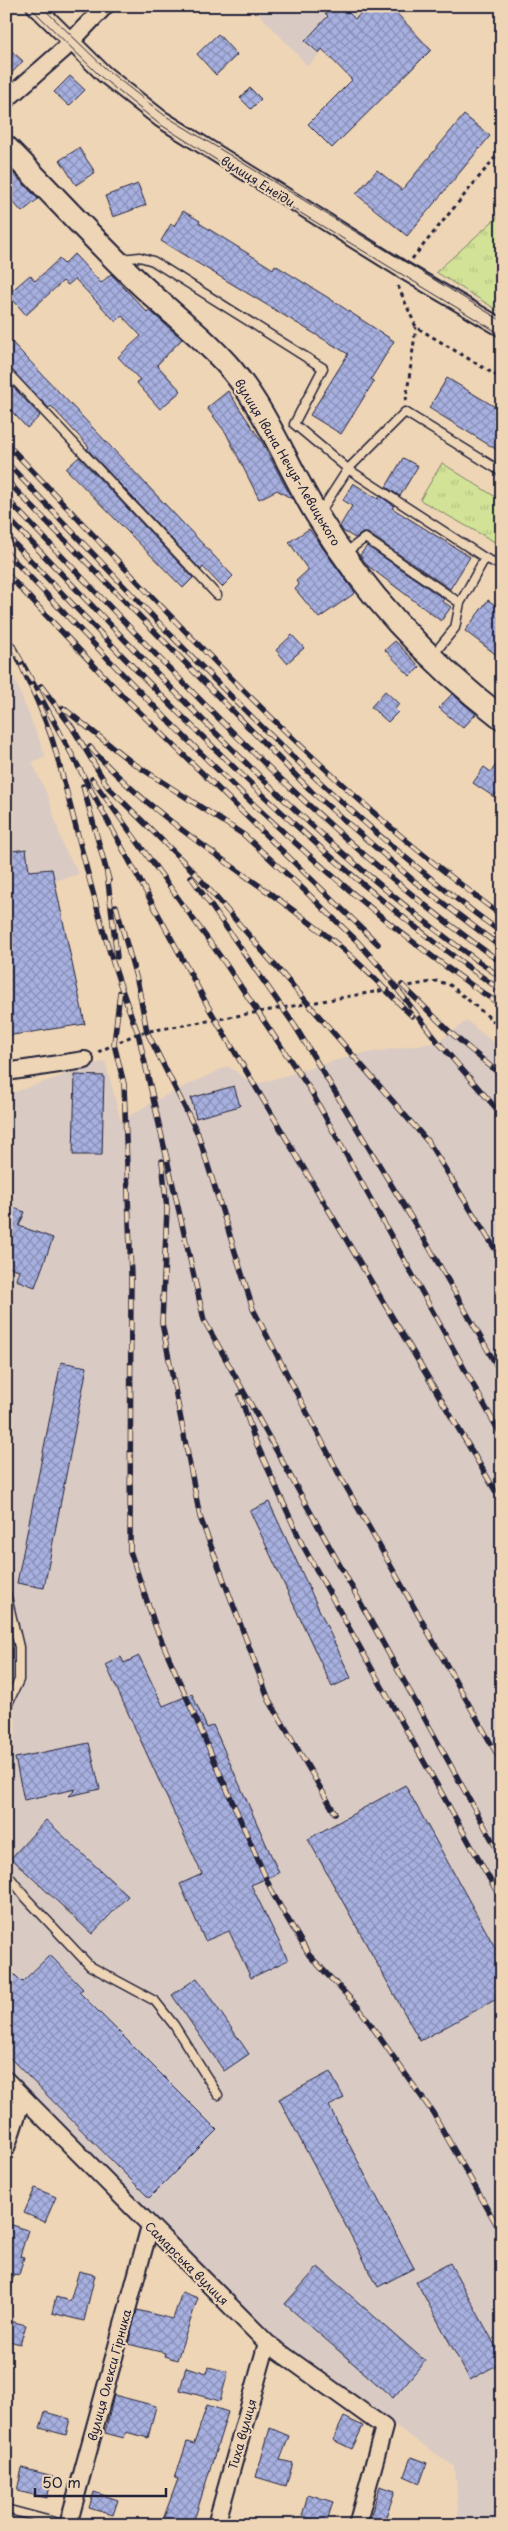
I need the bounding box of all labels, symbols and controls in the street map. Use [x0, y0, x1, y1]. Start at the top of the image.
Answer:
street label: вулиця Енеїди [218, 151, 298, 211]
street label: вулиця Івана Нечуя-Левицького [231, 375, 345, 549]
street label: Самарська вулиця [141, 2217, 233, 2309]
street label: вулиця Олекси Гірника [83, 2307, 135, 2443]
street label: Тиха вулиця [223, 2397, 261, 2471]
scale bar [35, 2466, 166, 2498]
text: 50 m [42, 2470, 81, 2493]

